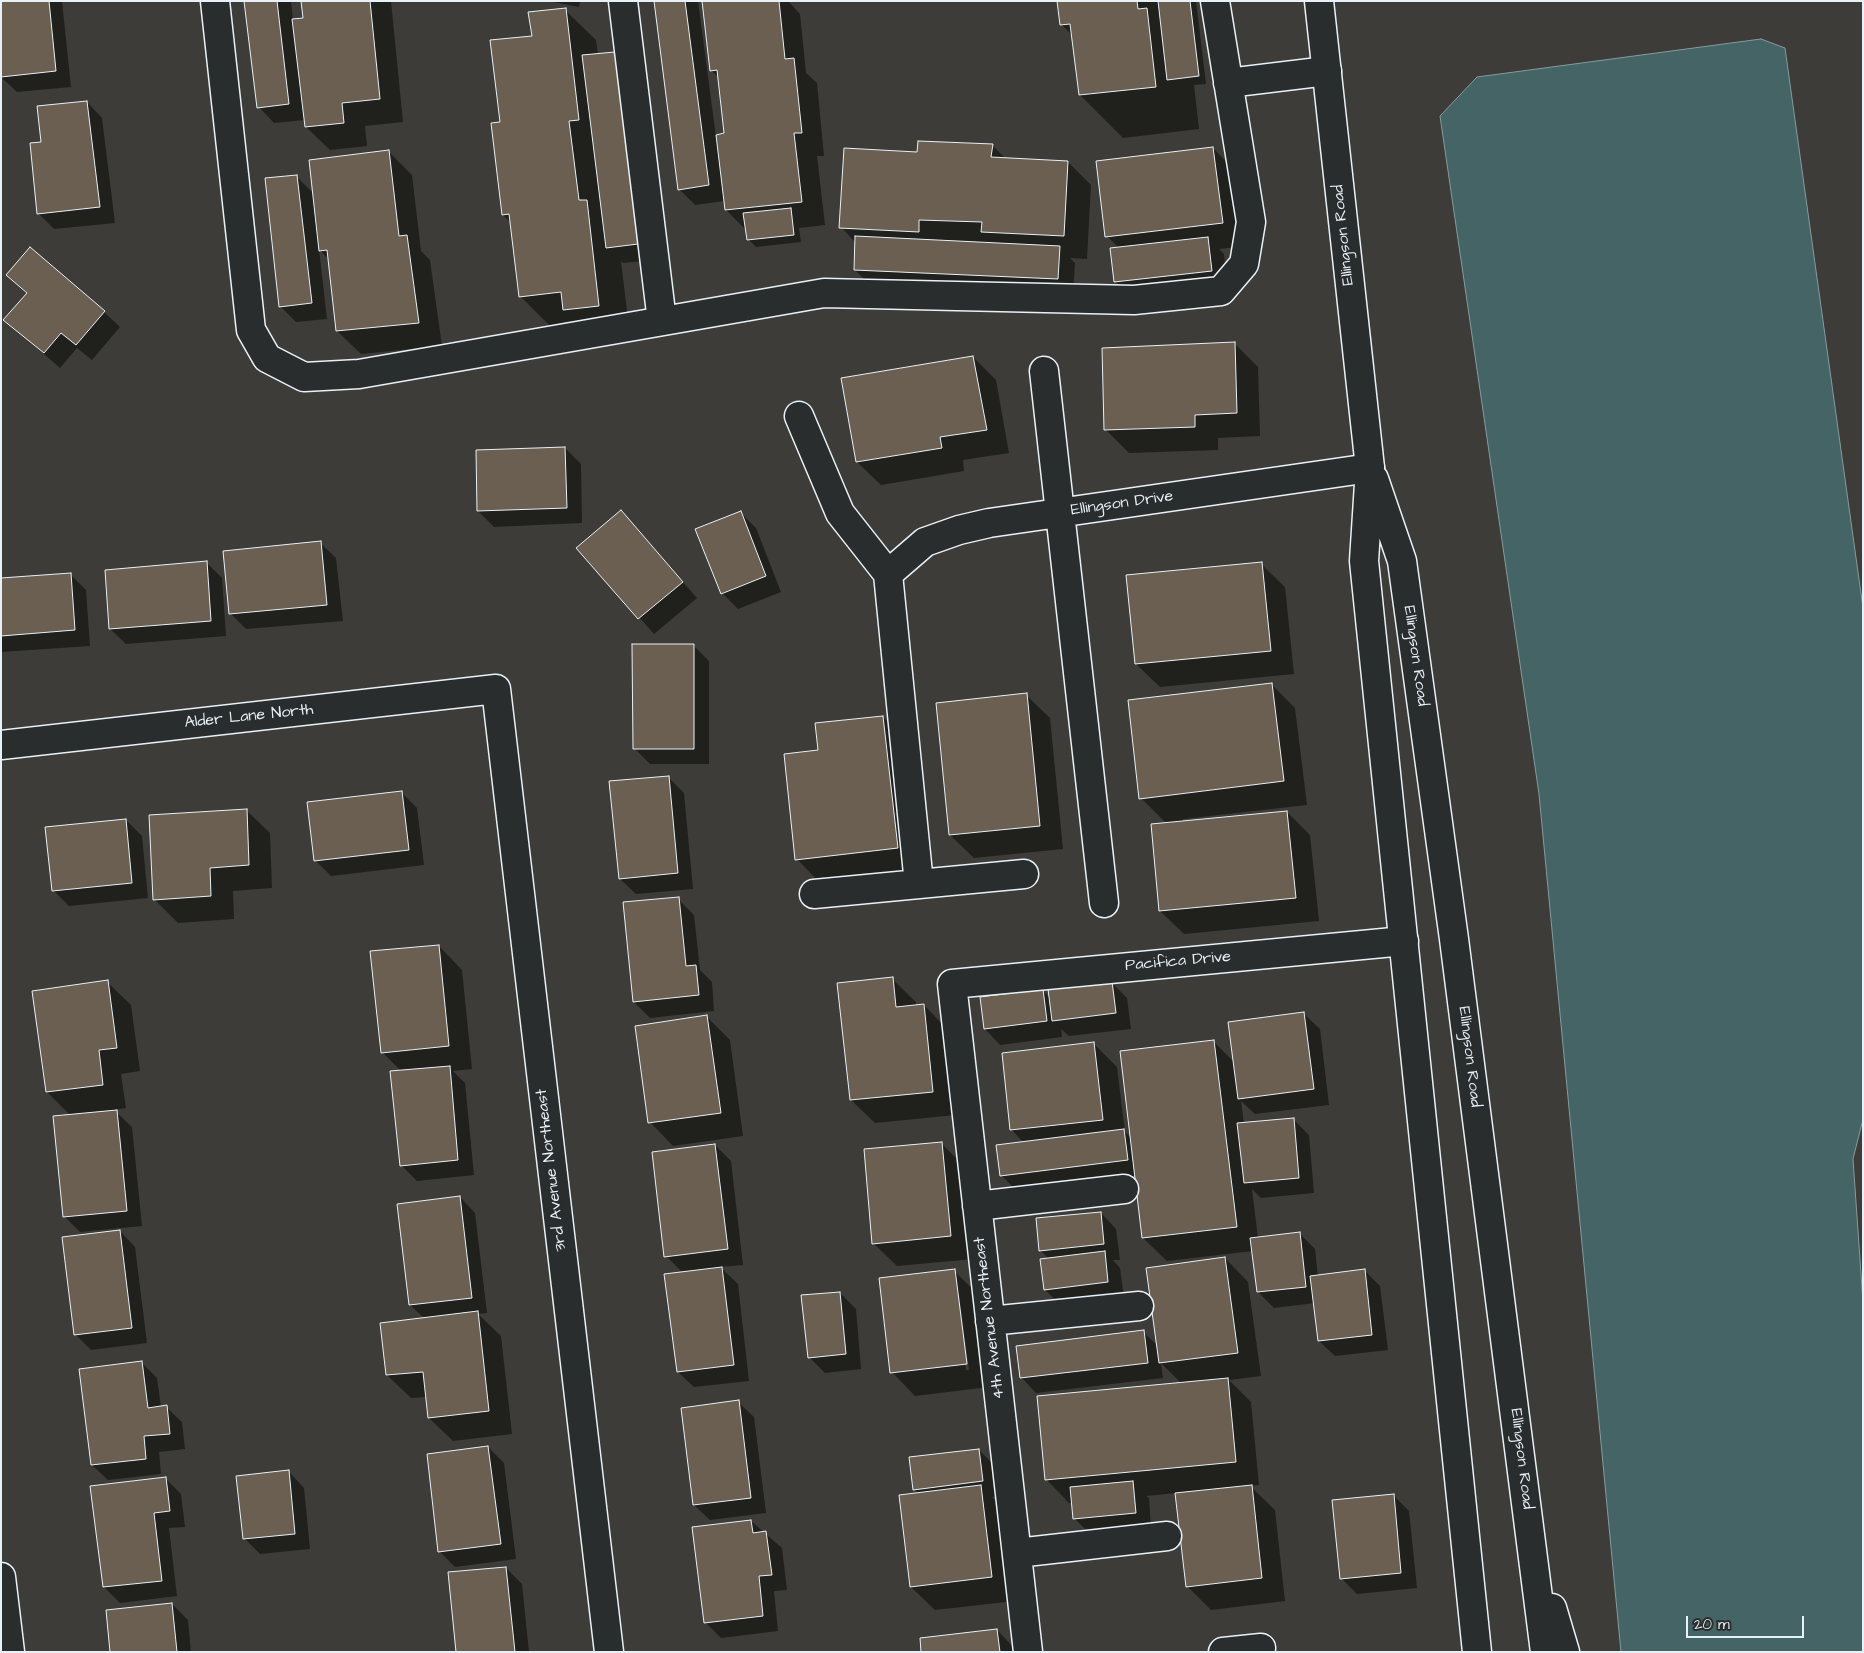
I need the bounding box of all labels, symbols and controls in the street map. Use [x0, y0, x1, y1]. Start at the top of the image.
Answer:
street label: Ellingson Road [1329, 184, 1359, 286]
street label: Ellingson Drive [1070, 487, 1174, 521]
street label: Ellingson Road [1398, 604, 1432, 708]
street label: Alder Lane North [184, 701, 314, 733]
street label: Pacifica Drive [1124, 948, 1232, 976]
street label: Ellingson Road [1453, 1006, 1485, 1108]
street label: 3rd Avenue Northeast [533, 1088, 571, 1252]
street label: 4th Avenue Northeast [971, 1236, 1009, 1400]
street label: Ellingson Road [1505, 1408, 1537, 1510]
scale bar [1689, 1606, 1806, 1638]
text: 20 m [1694, 1614, 1730, 1635]

